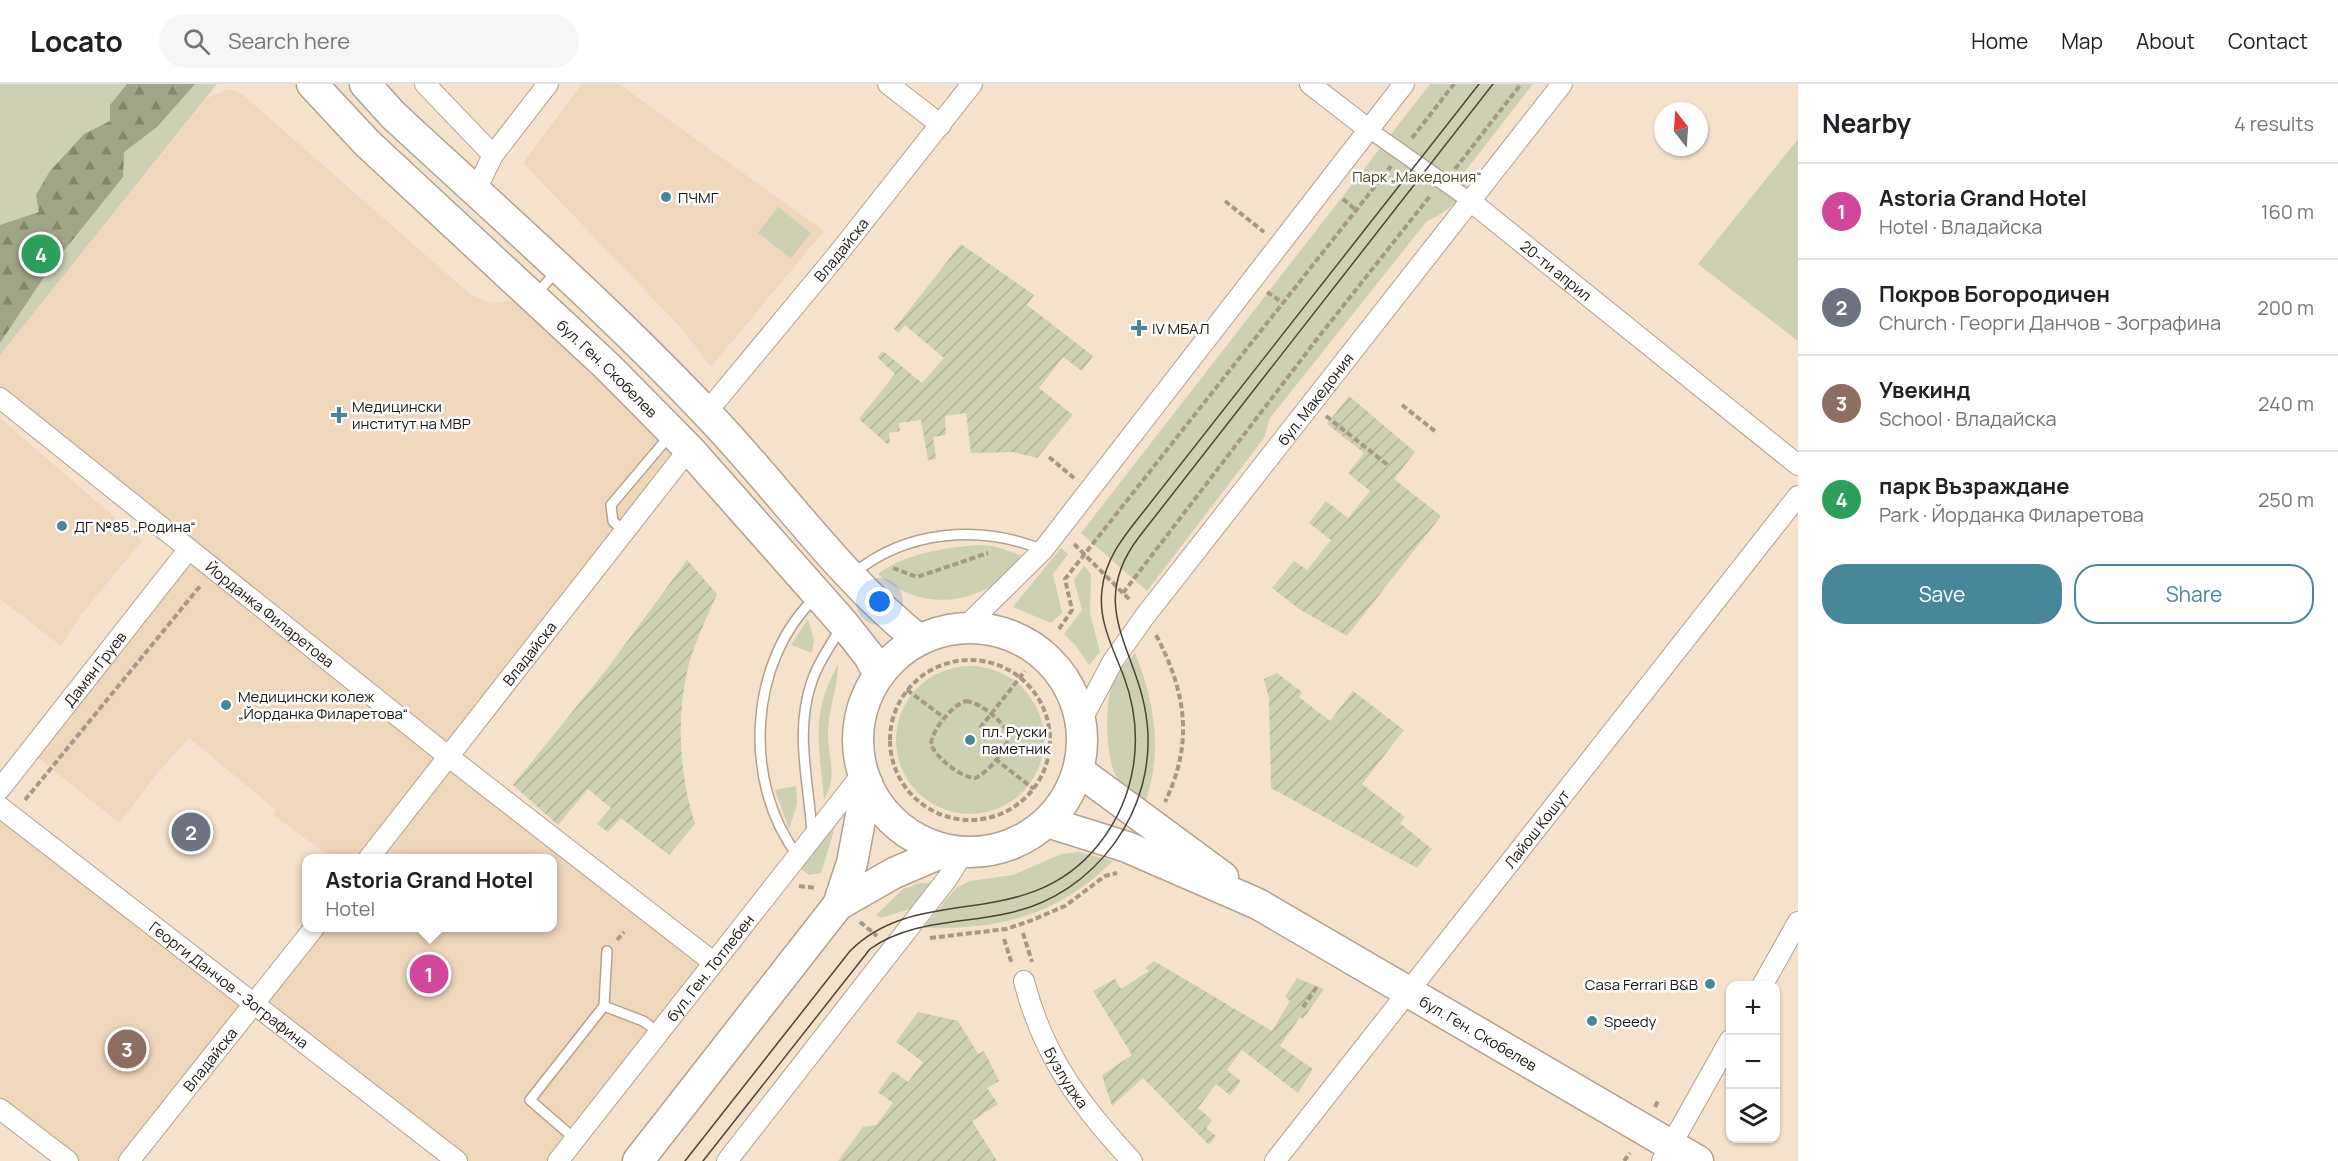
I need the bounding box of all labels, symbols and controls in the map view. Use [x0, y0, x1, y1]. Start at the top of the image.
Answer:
search box [159, 14, 579, 68]
text: Locato [30, 22, 123, 60]
icon: search [180, 25, 213, 58]
text: Search here [228, 26, 350, 56]
text: Home [1971, 27, 2028, 55]
text: Map [2061, 27, 2103, 55]
text: About [2136, 27, 2195, 55]
text: Contact [2228, 27, 2308, 55]
north arrow [1654, 102, 1708, 156]
text: Nearby [1822, 105, 1911, 141]
text: 4 results [2234, 110, 2314, 137]
park label: Парк „Македония“ [1352, 166, 1482, 187]
text: Astoria Grand Hotel [1879, 183, 2087, 213]
place label: ПЧМГ [678, 187, 719, 208]
marker: ПЧМГ [659, 190, 673, 204]
text: 1 [1837, 198, 1846, 225]
text: 160 m [2261, 198, 2314, 225]
street label: Владайска [809, 213, 873, 286]
text: Hotel · Владайска [1879, 213, 2042, 240]
pin: 4 [22, 232, 60, 276]
street label: 20-ти април [1516, 235, 1596, 305]
text: Покров Богородичен [1879, 279, 2110, 309]
text: 2 [1836, 294, 1847, 321]
text: 200 m [2257, 294, 2314, 321]
text: Church · Георги Данчов - Зографина [1879, 309, 2221, 336]
street label: бул. Ген. Скобелев [552, 314, 662, 422]
place label: IV МБАЛ [1152, 318, 1209, 339]
marker: IV МБАЛ [1130, 319, 1148, 337]
street label: бул. Македония [1272, 348, 1358, 449]
text: Увекинд [1879, 375, 1970, 405]
text: 3 [1836, 390, 1847, 417]
text: 240 m [2258, 390, 2314, 417]
place label: Медицински институт на МВР [352, 396, 471, 434]
text: School · Владайска [1879, 405, 2057, 432]
marker: Медицински институт на МВР [330, 406, 348, 424]
text: парк Възраждане [1879, 471, 2070, 501]
text: 4 [1835, 486, 1848, 513]
text: 250 m [2258, 486, 2314, 513]
text: Park · Йорданка Филаретова [1879, 501, 2144, 528]
place label: ДГ №85 „Родина“ [74, 516, 196, 537]
marker: ДГ №85 „Родина“ [55, 519, 69, 533]
street label: Йорданка Филаретова [201, 556, 339, 672]
button: Save [1822, 564, 2062, 624]
button: Share [2074, 564, 2314, 624]
your location [865, 587, 894, 616]
street label: Владайска [497, 617, 561, 690]
street label: Дамян Груев [58, 627, 131, 711]
place label: Медицински колеж „Йорданка Филаретова“ [238, 686, 408, 724]
marker: Медицински колеж „Йорданка Филаретова“ [219, 698, 233, 712]
place label: пл. Руски паметник [982, 721, 1051, 759]
marker: пл. Руски паметник [963, 733, 977, 747]
street label: Лайош Кошут [1499, 784, 1574, 872]
pin: 2 [172, 810, 210, 855]
popup [302, 854, 557, 932]
text: Astoria Grand Hotel [326, 865, 533, 895]
text: Hotel [326, 895, 375, 922]
street label: бул. Ген. Тотлебен [661, 910, 759, 1025]
street label: Георги Данчов - Зографина [145, 916, 313, 1053]
pin: 1 [410, 952, 448, 996]
place label: Casa Ferrari B&B [1585, 974, 1698, 995]
marker: Casa Ferrari B&B [1703, 977, 1717, 991]
map controls [1726, 981, 1780, 1143]
button: + [1726, 981, 1780, 1035]
street label: бул. Ген. Скобелев [1416, 990, 1541, 1075]
place label: Speedy [1604, 1011, 1657, 1032]
marker: Speedy [1585, 1014, 1599, 1028]
street label: Владайска [178, 1023, 242, 1096]
pin: 3 [108, 1026, 146, 1072]
button: − [1726, 1035, 1780, 1089]
street label: Бузлуджа [1039, 1044, 1093, 1112]
button: layers [1726, 1089, 1780, 1143]

